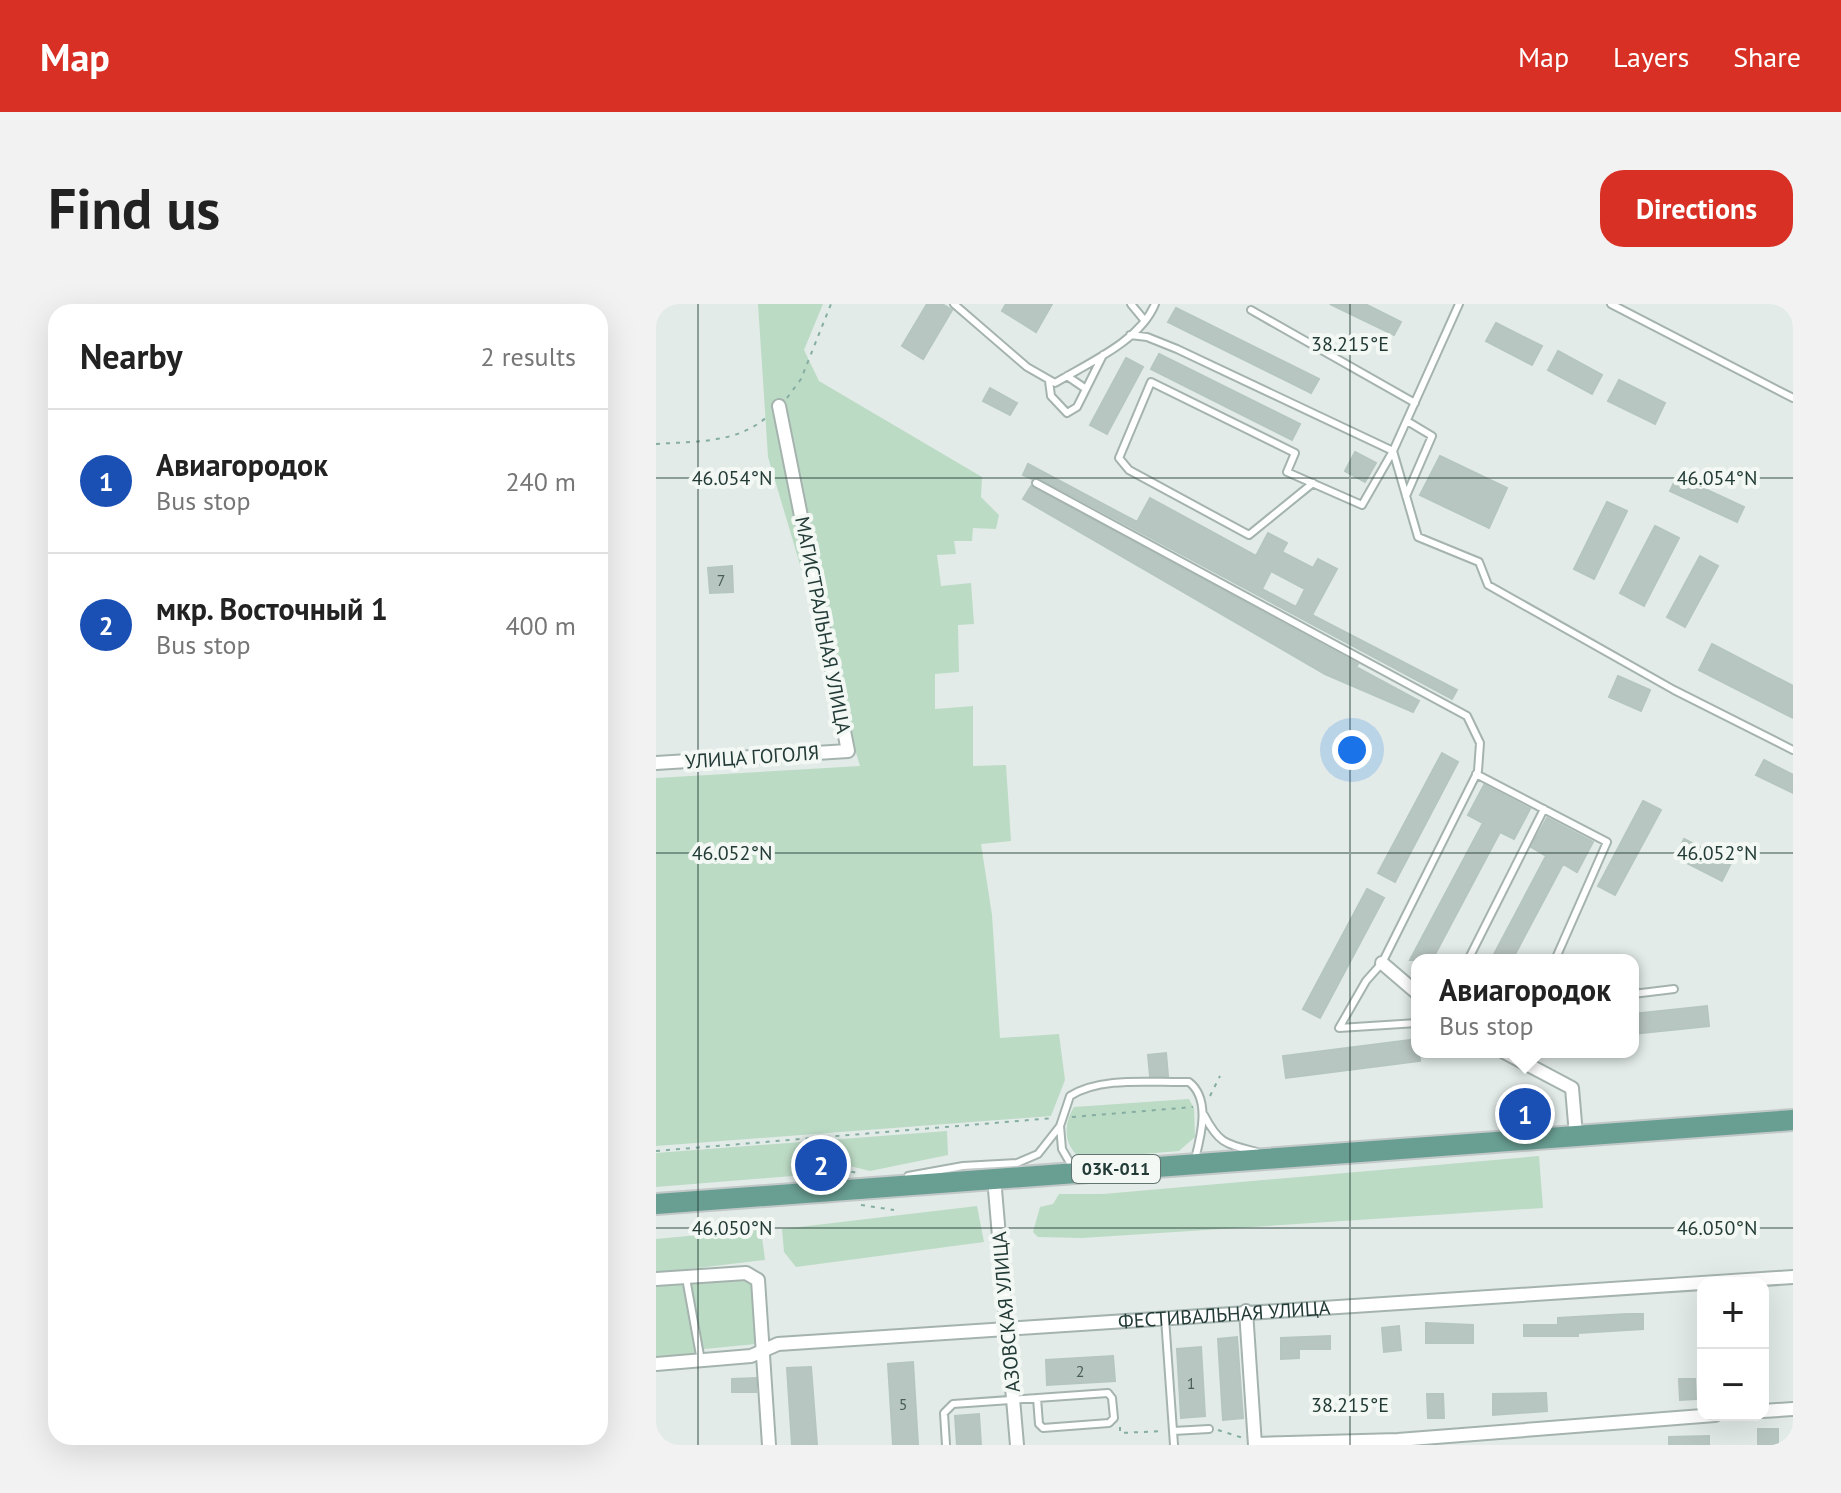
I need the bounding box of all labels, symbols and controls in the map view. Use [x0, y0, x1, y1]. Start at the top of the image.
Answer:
text: Map [40, 32, 110, 81]
text: Map [1518, 38, 1569, 75]
text: Layers [1613, 38, 1689, 75]
text: Share [1733, 38, 1801, 75]
button: Directions [1600, 170, 1793, 247]
text: Find us [48, 172, 220, 244]
text: 38.215°E [1311, 331, 1389, 357]
text: Nearby [80, 334, 182, 378]
text: 2 results [481, 340, 576, 373]
text: Авиагородок [156, 445, 328, 484]
text: 1 [99, 465, 113, 498]
text: 240 m [505, 465, 576, 498]
text: 46.054°N [692, 465, 772, 491]
text: 46.054°N [1677, 465, 1757, 491]
text: Bus stop [156, 484, 251, 517]
street label: МАГИСТРАЛЬНАЯ УЛИЦА [789, 514, 857, 736]
house number: 7 [717, 570, 725, 590]
text: мкр. Восточный 1 [156, 589, 388, 628]
text: 2 [99, 609, 113, 642]
text: 400 m [505, 609, 576, 642]
text: Bus stop [156, 628, 251, 661]
your location [1332, 730, 1372, 770]
street label: УЛИЦА ГОГОЛЯ [684, 739, 820, 775]
text: 46.052°N [692, 840, 772, 866]
text: 46.052°N [1677, 840, 1757, 866]
popup [1411, 954, 1639, 1058]
text: Авиагородок [1439, 970, 1611, 1009]
text: Bus stop [1439, 1009, 1534, 1042]
pin: 1 [1499, 1084, 1551, 1144]
pin: 2 [795, 1135, 847, 1195]
road number: 03К-011 [1072, 1155, 1160, 1183]
text: 46.050°N [692, 1215, 772, 1241]
text: 46.050°N [1677, 1215, 1757, 1241]
street label: АЗОВСКАЯ УЛИЦА [986, 1230, 1026, 1393]
map controls [1697, 1277, 1769, 1421]
button: + [1697, 1277, 1769, 1349]
street label: ФЕСТИВАЛЬНАЯ УЛИЦА [1117, 1295, 1331, 1335]
button: − [1697, 1349, 1769, 1421]
house number: 2 [1076, 1361, 1084, 1381]
house number: 1 [1187, 1373, 1195, 1393]
text: 38.215°E [1311, 1392, 1389, 1418]
house number: 5 [899, 1394, 907, 1414]

